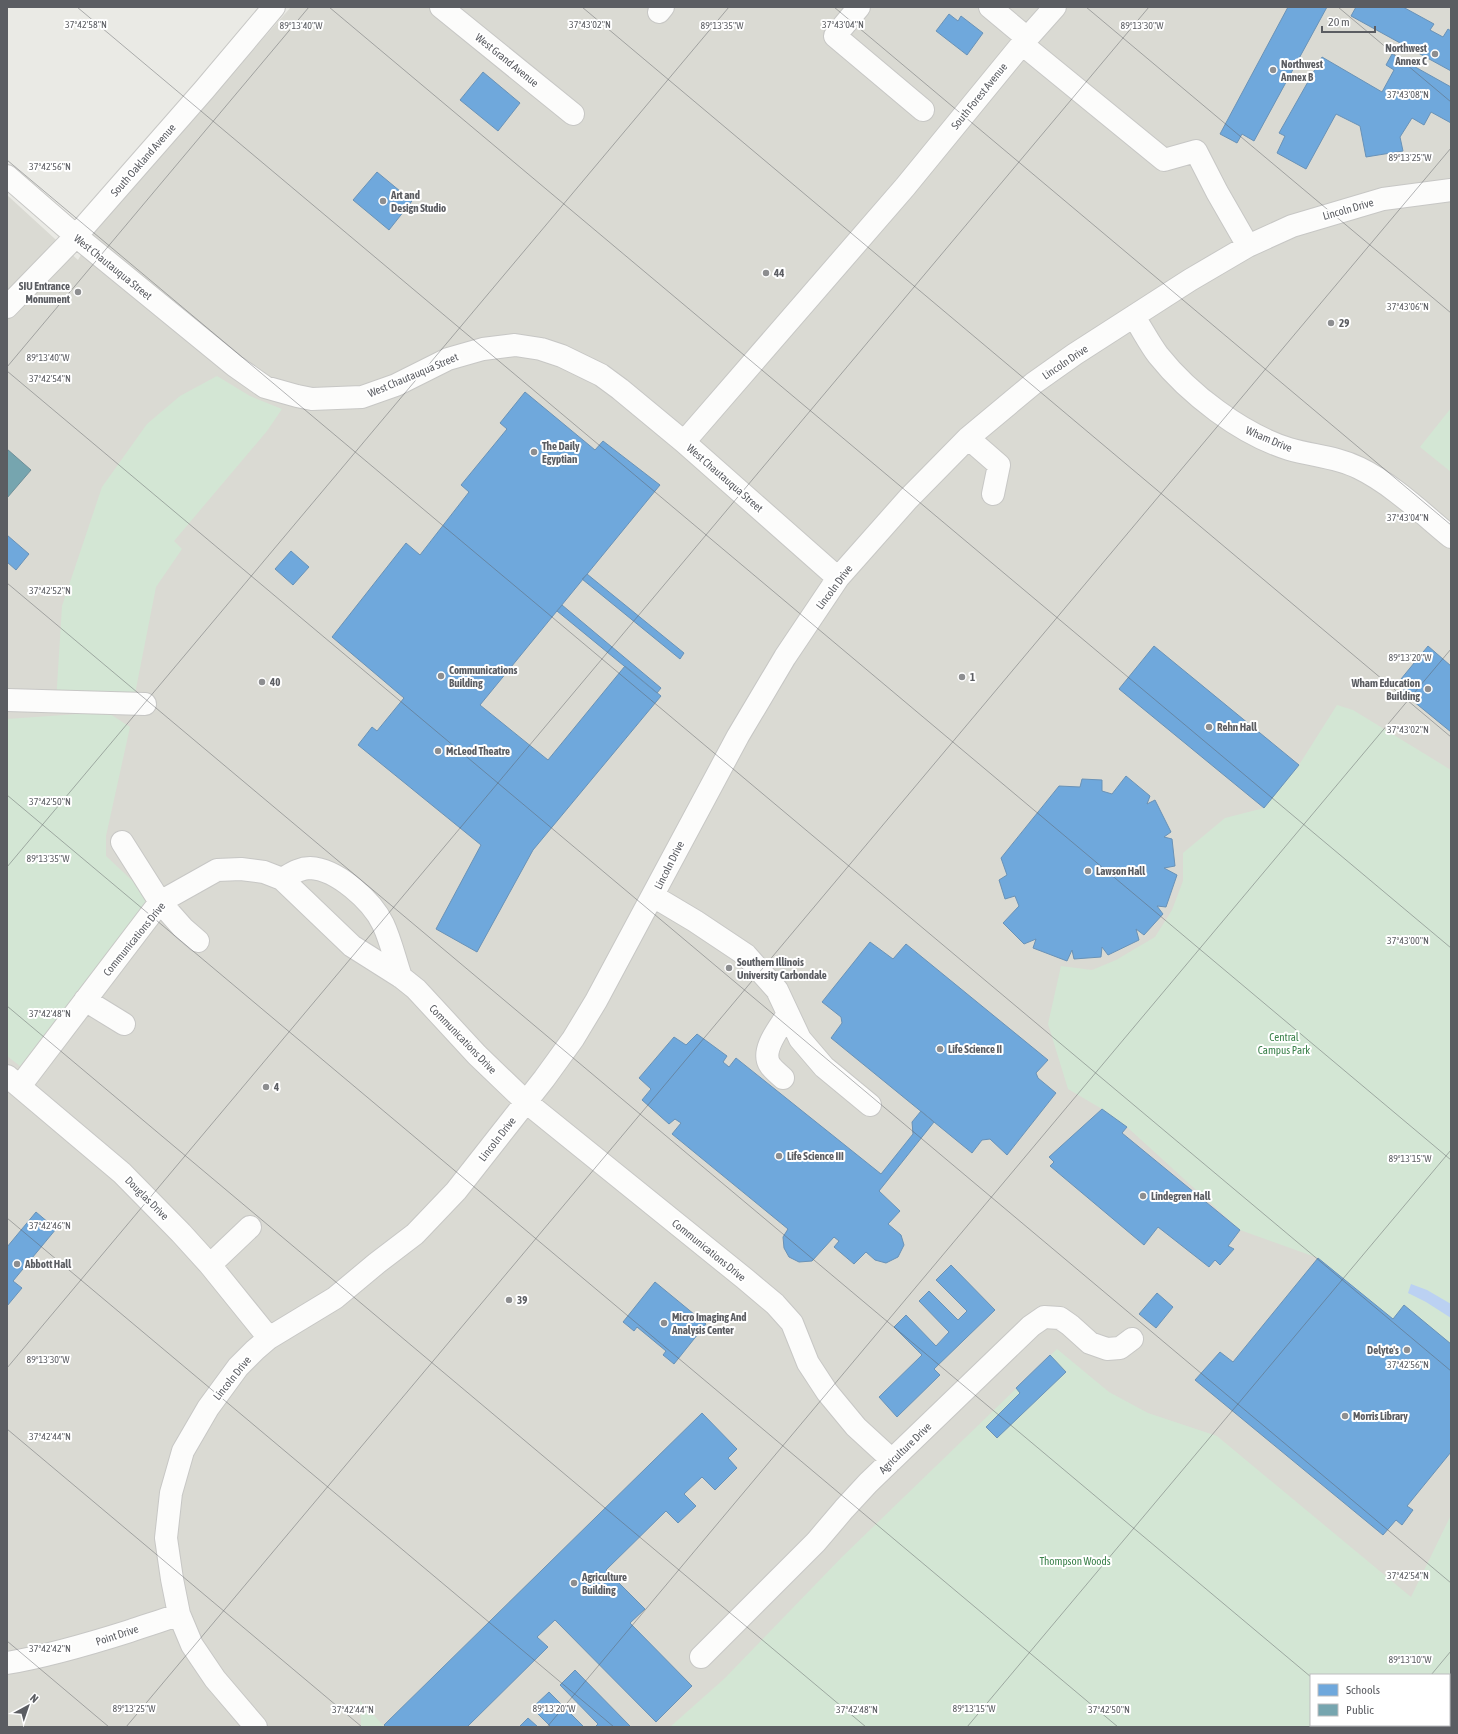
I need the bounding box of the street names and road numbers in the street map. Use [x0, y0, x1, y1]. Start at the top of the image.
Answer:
street label: West Grand Avenue [473, 31, 541, 89]
street label: South Forest Avenue [949, 60, 1009, 132]
street label: South Oakland Avenue [108, 121, 178, 199]
street label: Lincoln Drive [1321, 196, 1375, 222]
street label: West Chautauqua Street [72, 232, 154, 302]
street label: Lincoln Drive [1040, 342, 1090, 382]
street label: West Chautauqua Street [366, 351, 460, 399]
street label: Wham Drive [1244, 424, 1294, 454]
street label: West Chautauqua Street [685, 442, 765, 514]
street label: Lincoln Drive [813, 562, 855, 612]
street label: Lincoln Drive [652, 839, 686, 891]
street label: Communications Drive [101, 900, 167, 978]
street label: Communications Drive [427, 1002, 499, 1076]
street label: Lincoln Drive [476, 1115, 518, 1163]
street label: Douglas Drive [123, 1174, 171, 1222]
street label: Communications Drive [670, 1217, 748, 1283]
street label: Lincoln Drive [211, 1354, 253, 1402]
street label: Agriculture Drive [876, 1420, 934, 1476]
street label: Point Drive [94, 1622, 140, 1648]

